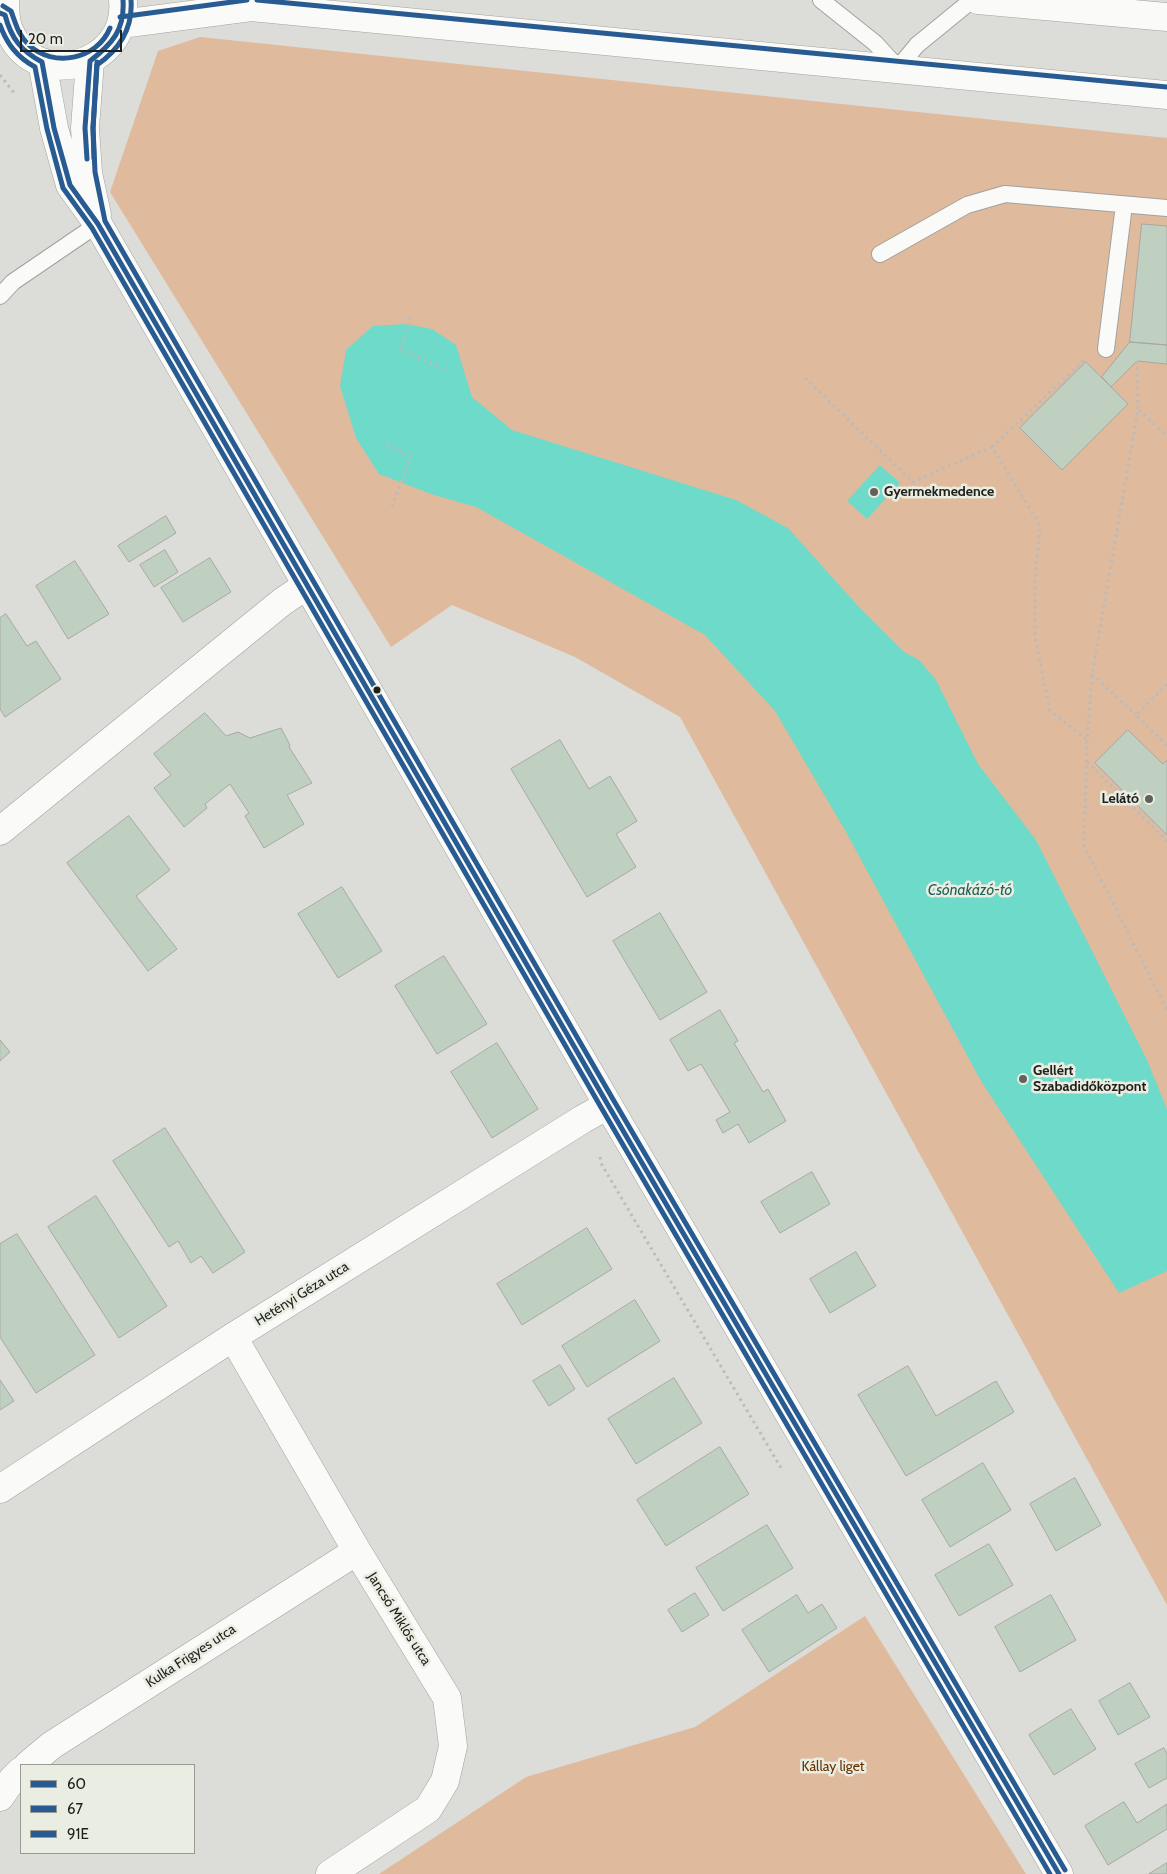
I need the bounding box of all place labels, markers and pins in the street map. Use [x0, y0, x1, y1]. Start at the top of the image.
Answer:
place label: Gyermekmedence [884, 484, 994, 500]
marker: Gyermekmedence [868, 486, 880, 498]
unlabelled marker [372, 685, 382, 695]
place label: Lelátó [1102, 791, 1139, 807]
marker: Lelátó [1143, 793, 1155, 805]
place label: Gellért Szabadidőközpont [1033, 1063, 1146, 1096]
marker: Gellért Szabadidőközpont [1017, 1073, 1029, 1085]

